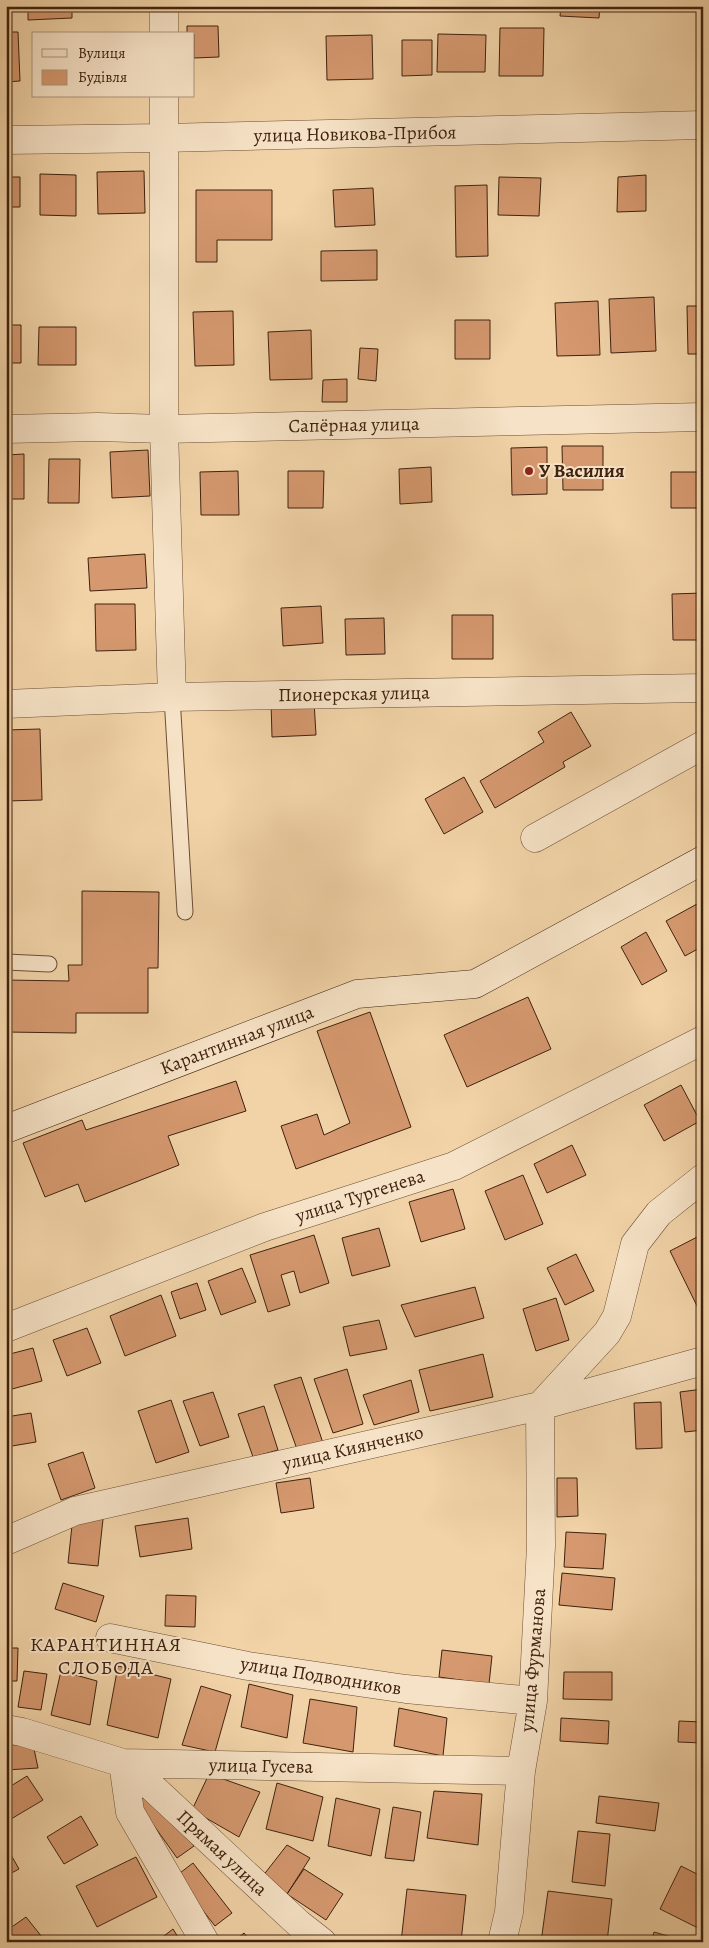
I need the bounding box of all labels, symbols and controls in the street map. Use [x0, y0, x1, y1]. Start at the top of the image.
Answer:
legend [32, 32, 195, 98]
text: Вулиця [78, 43, 125, 63]
text: Будівля [78, 67, 127, 87]
street label: улица Новикова-Прибоя [253, 119, 456, 149]
street label: Сапёрная улица [288, 411, 420, 439]
place label: У Василия [539, 458, 625, 484]
marker: У Василия [523, 465, 535, 477]
street label: Пионерская улица [278, 680, 430, 708]
street label: Карантинная улица [157, 999, 318, 1081]
street label: улица Тургенева [291, 1163, 428, 1229]
street label: улица Киянченко [279, 1419, 426, 1477]
street label: улица Фурманова [514, 1587, 552, 1734]
district label: КАРАНТИННАЯ СЛОБОДА [30, 1631, 182, 1681]
street label: улица Подводников [238, 1650, 403, 1702]
street label: улица Гусева [208, 1752, 314, 1780]
street label: Прямая улица [171, 1804, 273, 1902]

